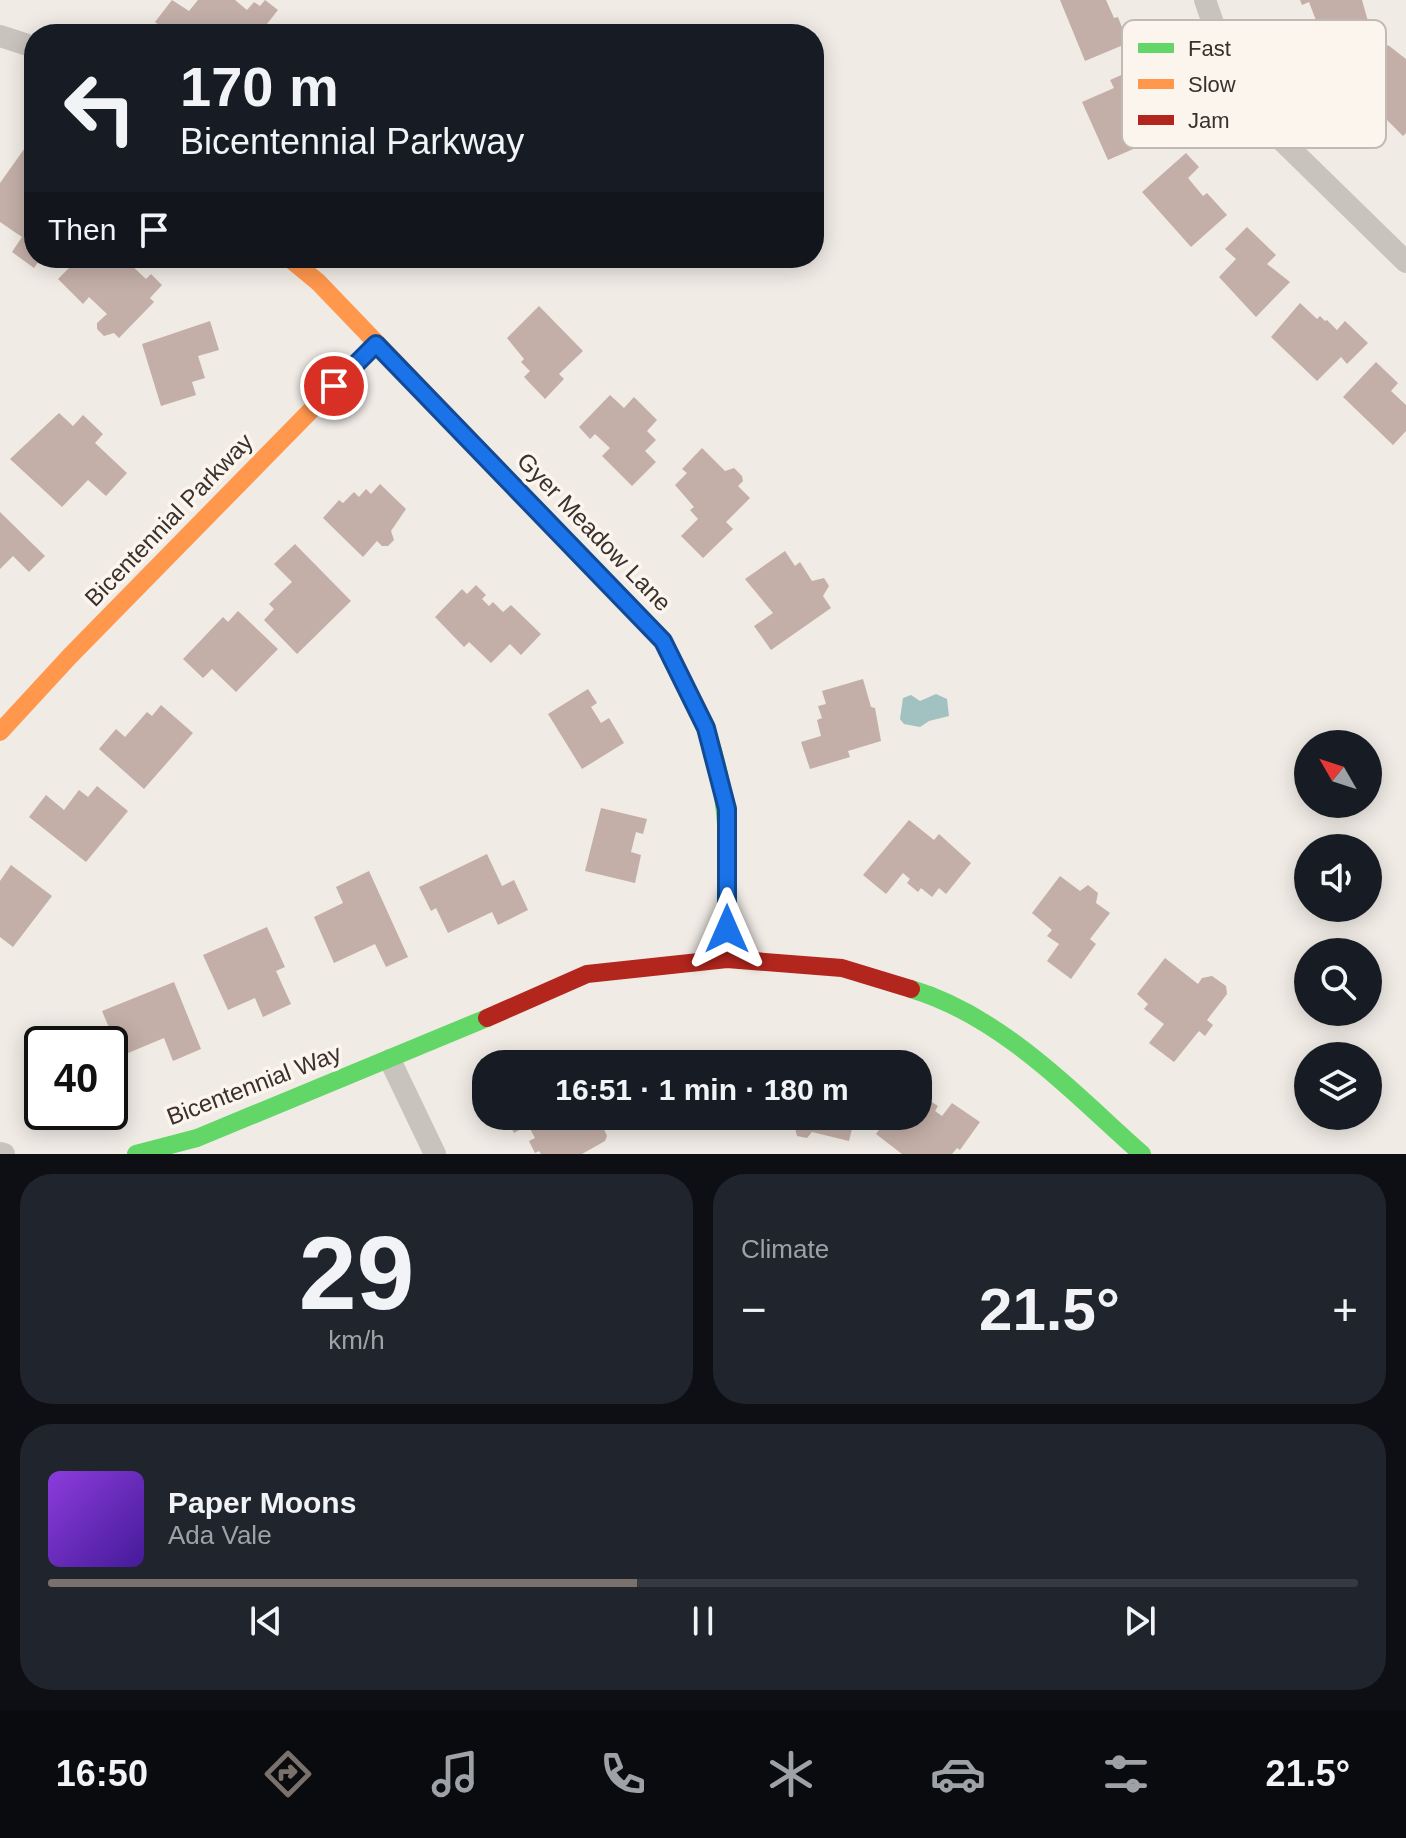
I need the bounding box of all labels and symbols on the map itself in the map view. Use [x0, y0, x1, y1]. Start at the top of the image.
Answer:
legend [1122, 20, 1386, 148]
text: Fast [1188, 36, 1231, 61]
text: Slow [1188, 72, 1236, 97]
text: Jam [1188, 108, 1230, 133]
pin [300, 352, 368, 420]
street label: Bicentennial Parkway [79, 428, 258, 612]
street label: Gyer Meadow Lane [512, 447, 677, 616]
north arrow [1294, 730, 1382, 818]
position arrow [685, 887, 769, 971]
speed limit sign: 40 [24, 1026, 128, 1130]
street label: Bicentennial Way [163, 1039, 345, 1130]

